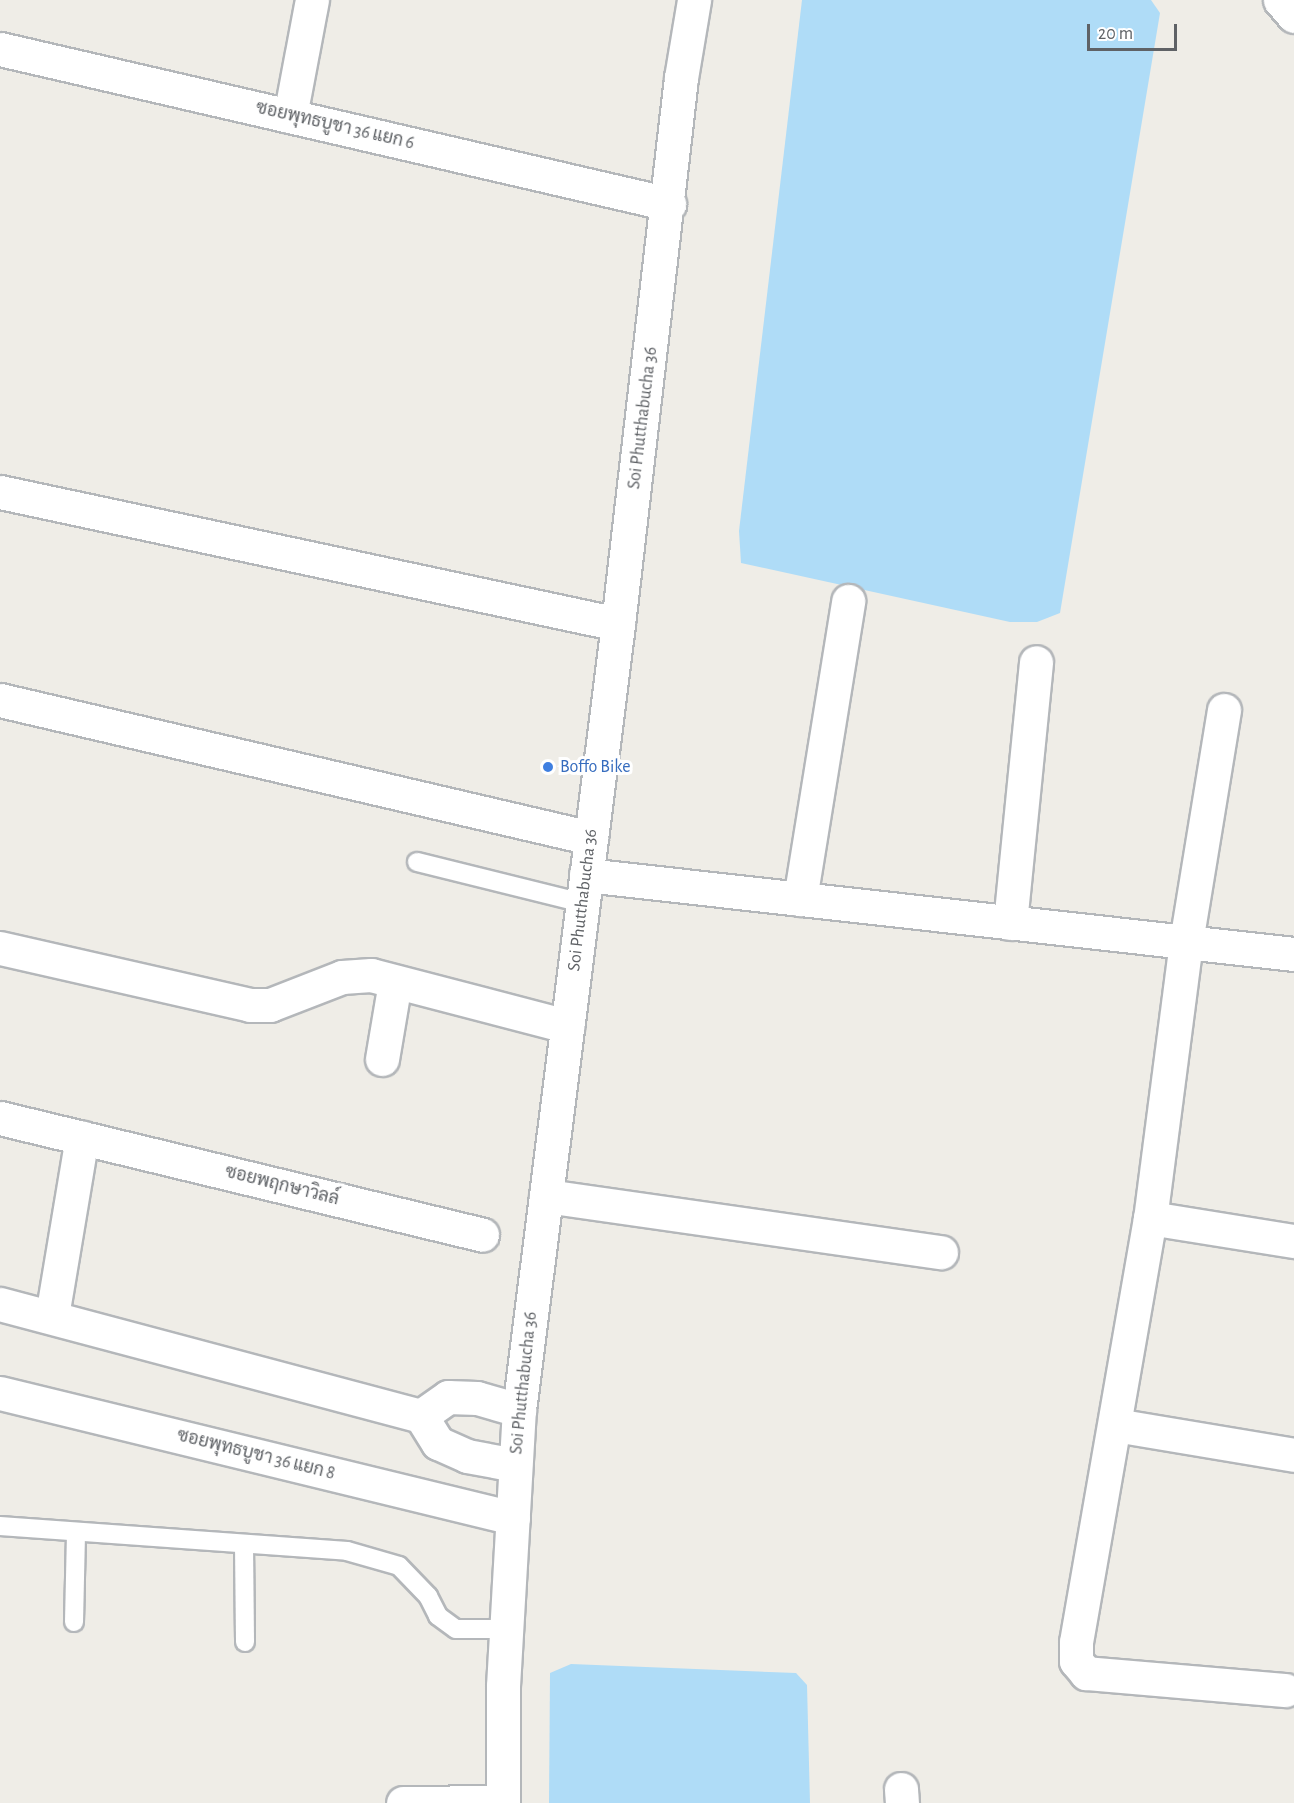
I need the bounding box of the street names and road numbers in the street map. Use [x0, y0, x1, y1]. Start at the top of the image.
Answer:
street label: ซอยพุทธบูชา 36 แยก 6 [254, 97, 416, 155]
street label: Soi Phutthabucha 36 [624, 346, 662, 490]
street label: Soi Phutthabucha 36 [564, 828, 602, 972]
street label: ซอยพฤกษาวิลล์ [223, 1161, 341, 1211]
street label: Soi Phutthabucha 36 [506, 1311, 542, 1455]
street label: ซอยพุทธบูชา 36 แยก 8 [175, 1425, 337, 1485]

